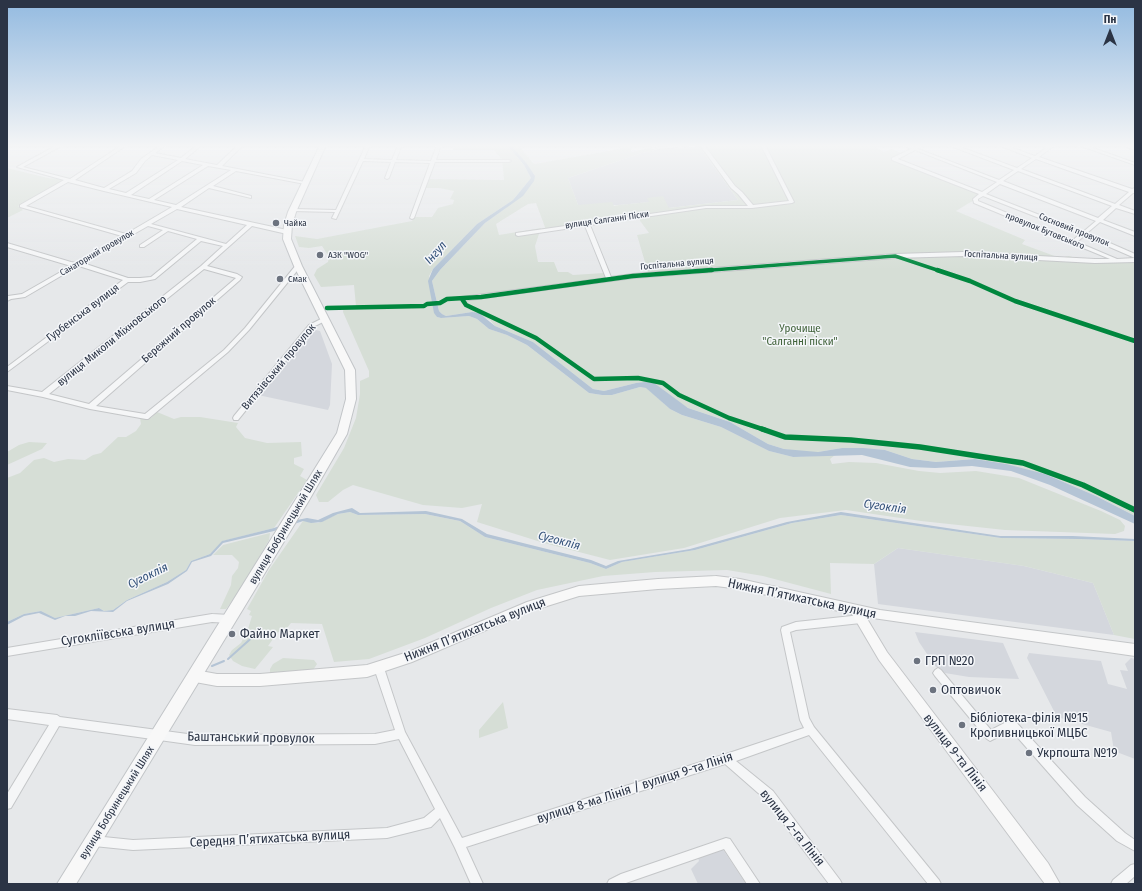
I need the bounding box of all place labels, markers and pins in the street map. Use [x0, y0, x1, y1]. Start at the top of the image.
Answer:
marker: Чайка [271, 218, 281, 228]
place label: Чайка [284, 218, 307, 228]
marker: АЗК "WOG" [315, 250, 325, 260]
place label: АЗК "WOG" [328, 250, 368, 260]
marker: Смак [275, 274, 285, 284]
place label: Смак [288, 274, 307, 284]
place label: Файно Маркет [240, 626, 320, 642]
marker: Файно Маркет [227, 629, 237, 639]
place label: ГРП №20 [925, 653, 974, 669]
marker: ГРП №20 [912, 656, 922, 666]
place label: Оптовичок [941, 682, 1001, 698]
marker: Оптовичок [928, 685, 938, 695]
place label: Бібліотека-філія №15 Кропивницької МЦБС [970, 710, 1088, 741]
marker: Бібліотека-філія №15 Кропивницької МЦБС [957, 720, 967, 730]
place label: Укрпошта №19 [1037, 745, 1118, 761]
marker: Укрпошта №19 [1024, 748, 1034, 758]

